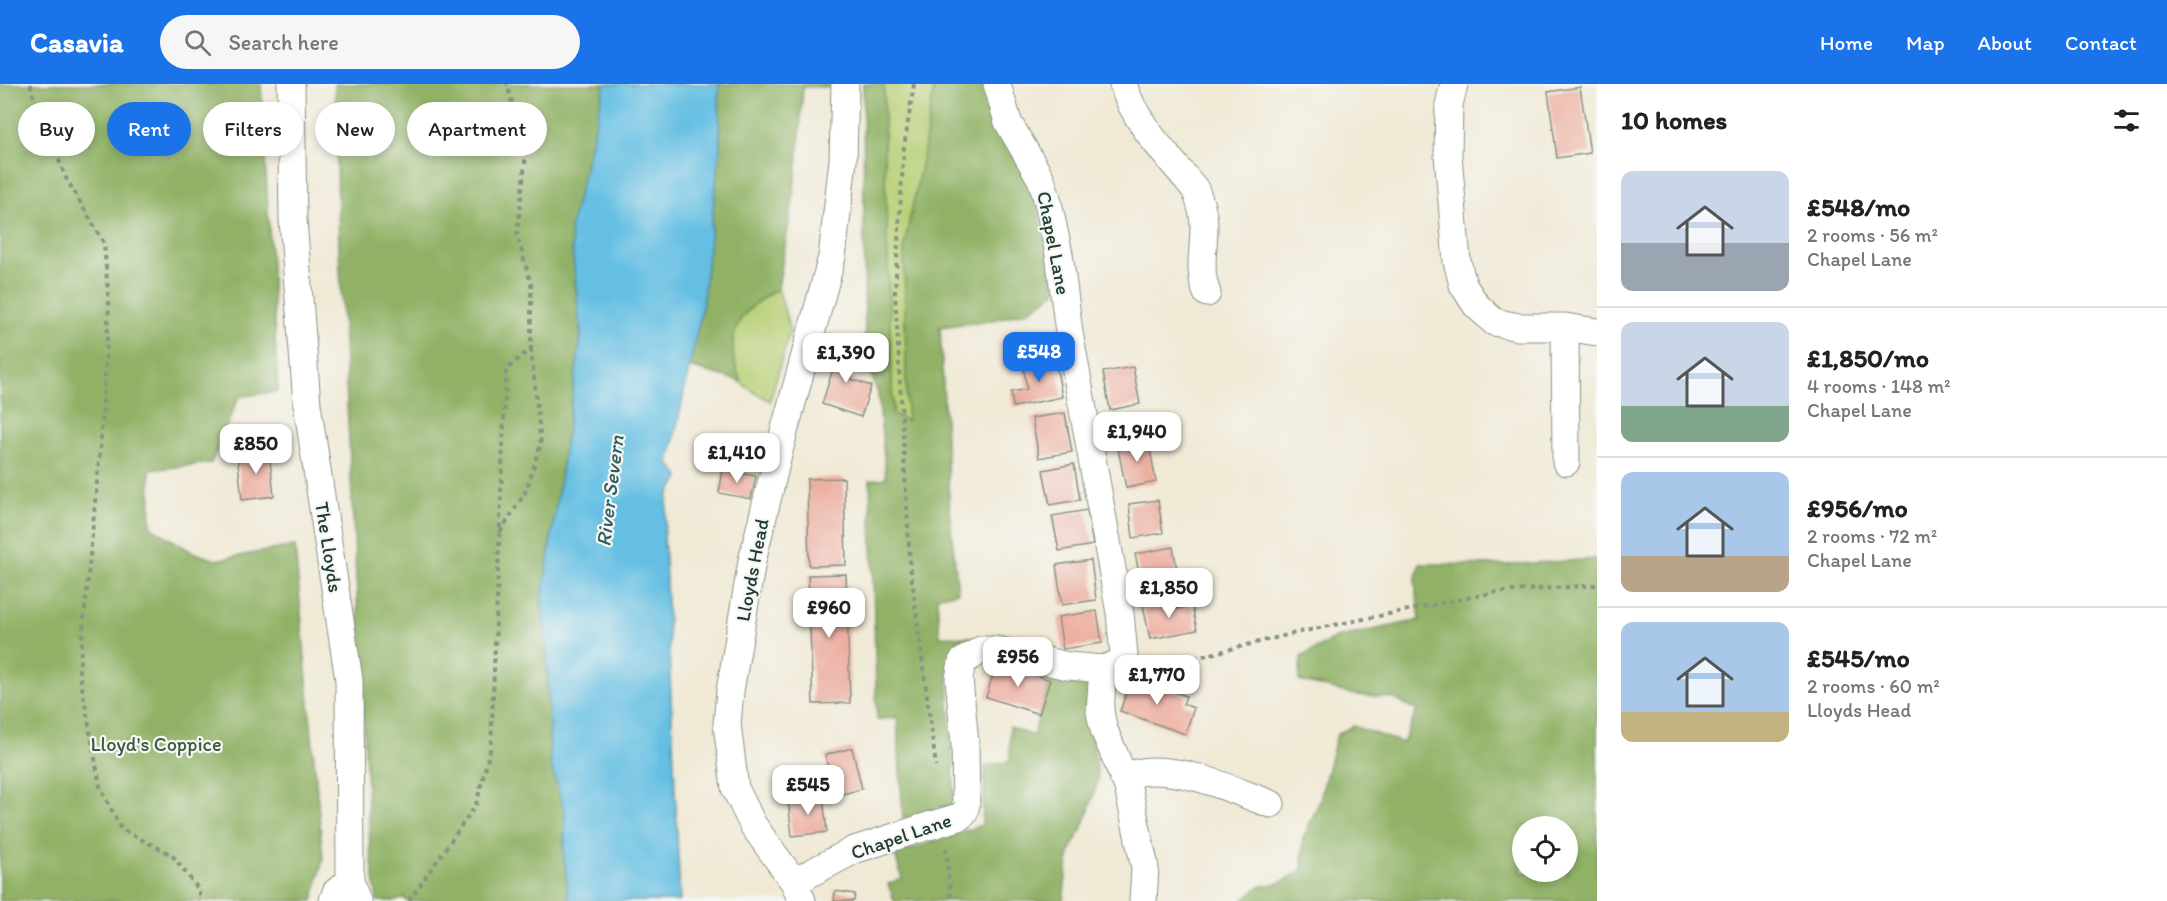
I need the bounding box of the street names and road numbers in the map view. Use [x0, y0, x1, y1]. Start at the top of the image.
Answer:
street label: Chapel Lane [1032, 189, 1076, 297]
street label: The Lloyds [310, 500, 348, 594]
street label: Lloyds Head [730, 516, 774, 623]
street label: Chapel Lane [848, 808, 954, 864]

